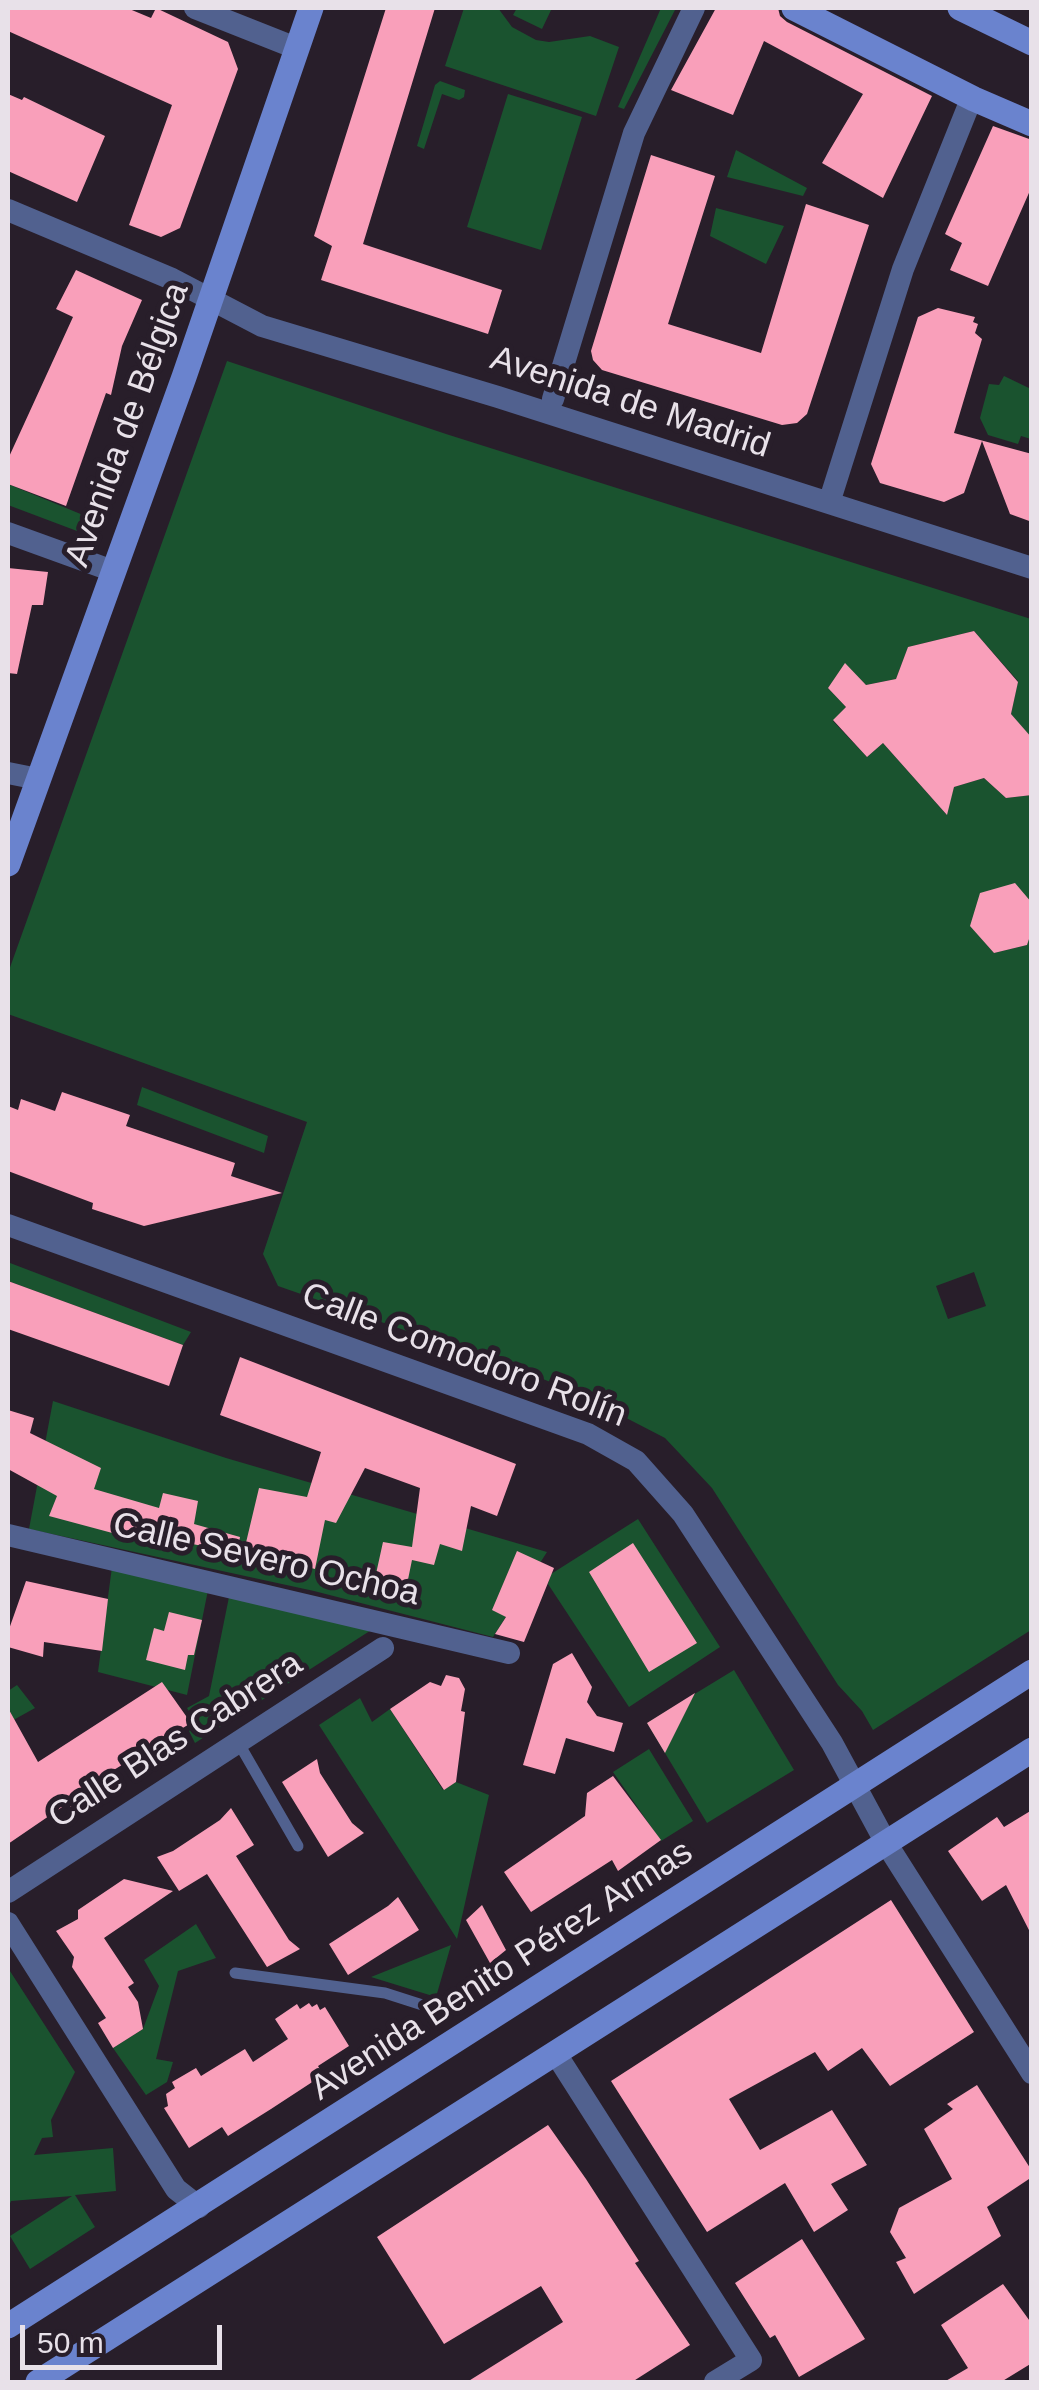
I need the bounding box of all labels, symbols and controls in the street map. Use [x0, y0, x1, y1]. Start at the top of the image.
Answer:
street label: Avenida de Bélgica [57, 277, 199, 573]
street label: Avenida de Madrid [485, 338, 775, 468]
street label: Calle Comodoro Rolín [296, 1275, 632, 1437]
street label: Calle Severo Ochoa [109, 1504, 423, 1616]
street label: Calle Blas Cabrera [41, 1643, 311, 1839]
street label: Avenida Benito Pérez Armas [303, 1832, 701, 2110]
scale bar [25, 2305, 228, 2367]
text: 50 m [37, 2326, 104, 2359]

